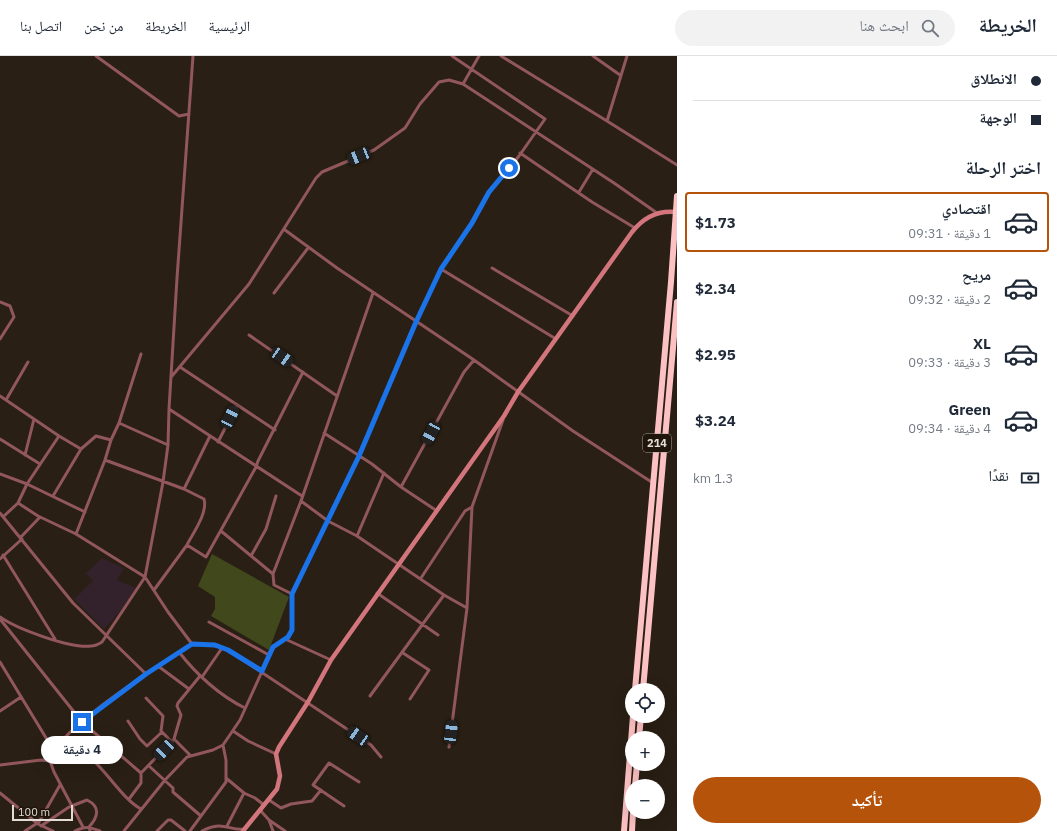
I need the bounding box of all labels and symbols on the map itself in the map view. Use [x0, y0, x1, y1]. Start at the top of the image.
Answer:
car [346, 146, 372, 166]
route start [500, 159, 518, 177]
car [269, 345, 295, 369]
car [219, 404, 241, 430]
car [420, 420, 442, 446]
road number: 214 [643, 434, 671, 452]
route end [73, 713, 91, 731]
car [444, 719, 458, 745]
car [345, 724, 371, 748]
callout: 4 دقيقة [41, 736, 123, 764]
car [151, 737, 177, 763]
scale bar [12, 803, 73, 822]

